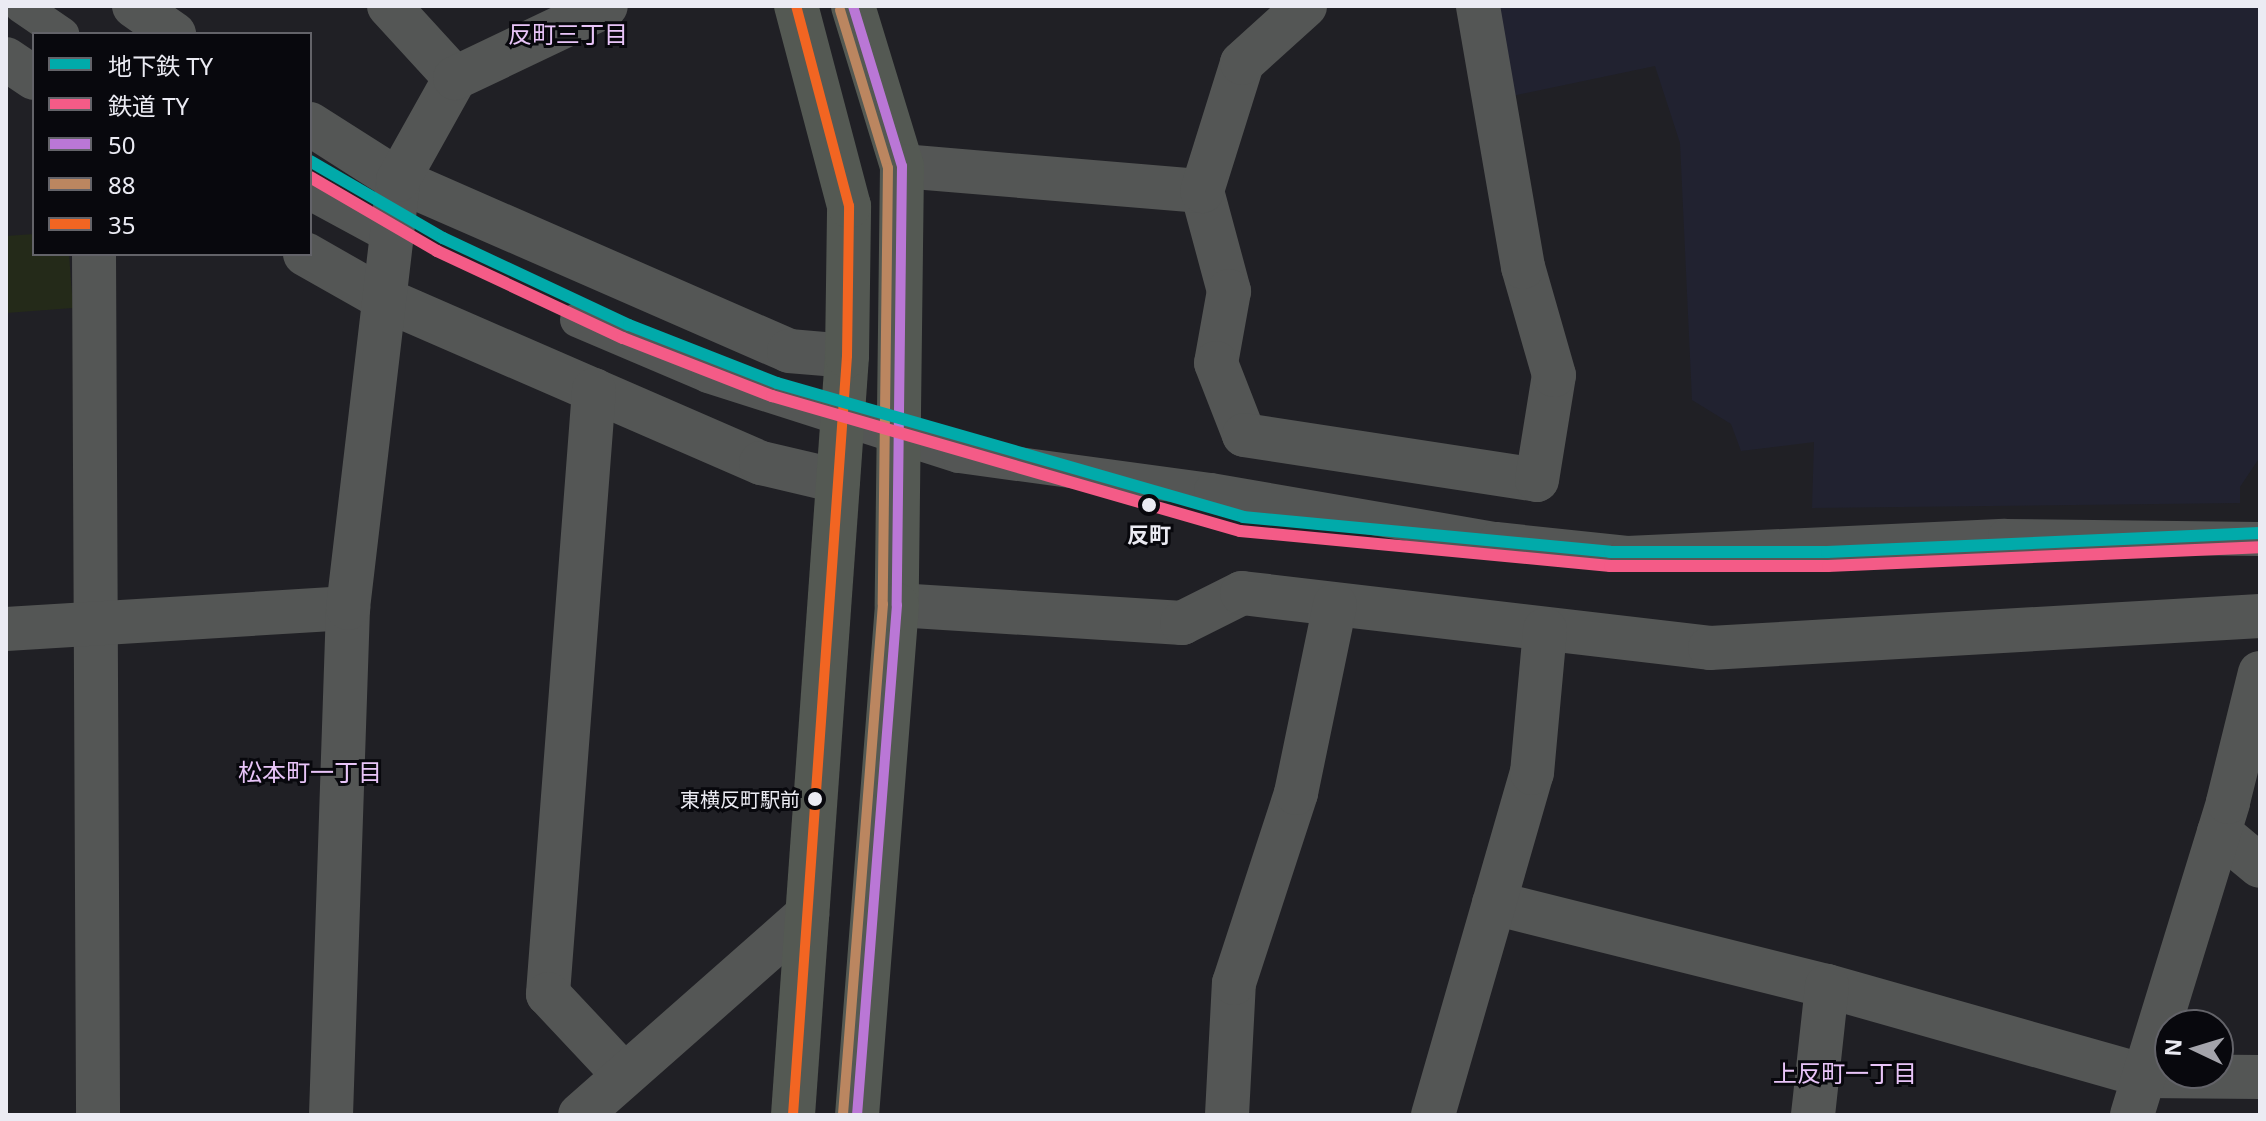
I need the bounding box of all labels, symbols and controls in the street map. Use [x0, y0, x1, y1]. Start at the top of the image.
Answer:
district label: 反町三丁目 [508, 20, 628, 48]
legend [32, 32, 312, 256]
text: 地下鉄 TY [108, 49, 213, 82]
text: 鉄道 TY [108, 89, 189, 122]
text: 50 [108, 128, 135, 161]
text: 88 [108, 168, 135, 201]
text: 35 [108, 208, 135, 241]
marker: 反町 [1136, 492, 1162, 518]
place label: 反町 [1127, 522, 1171, 548]
district label: 松本町一丁目 [238, 758, 382, 786]
place label: 東横反町駅前 [680, 787, 800, 811]
marker: 東横反町駅前 [807, 791, 823, 807]
north arrow [2154, 1009, 2234, 1089]
text: N [2156, 1038, 2188, 1057]
district label: 上反町一丁目 [1773, 1059, 1917, 1087]

